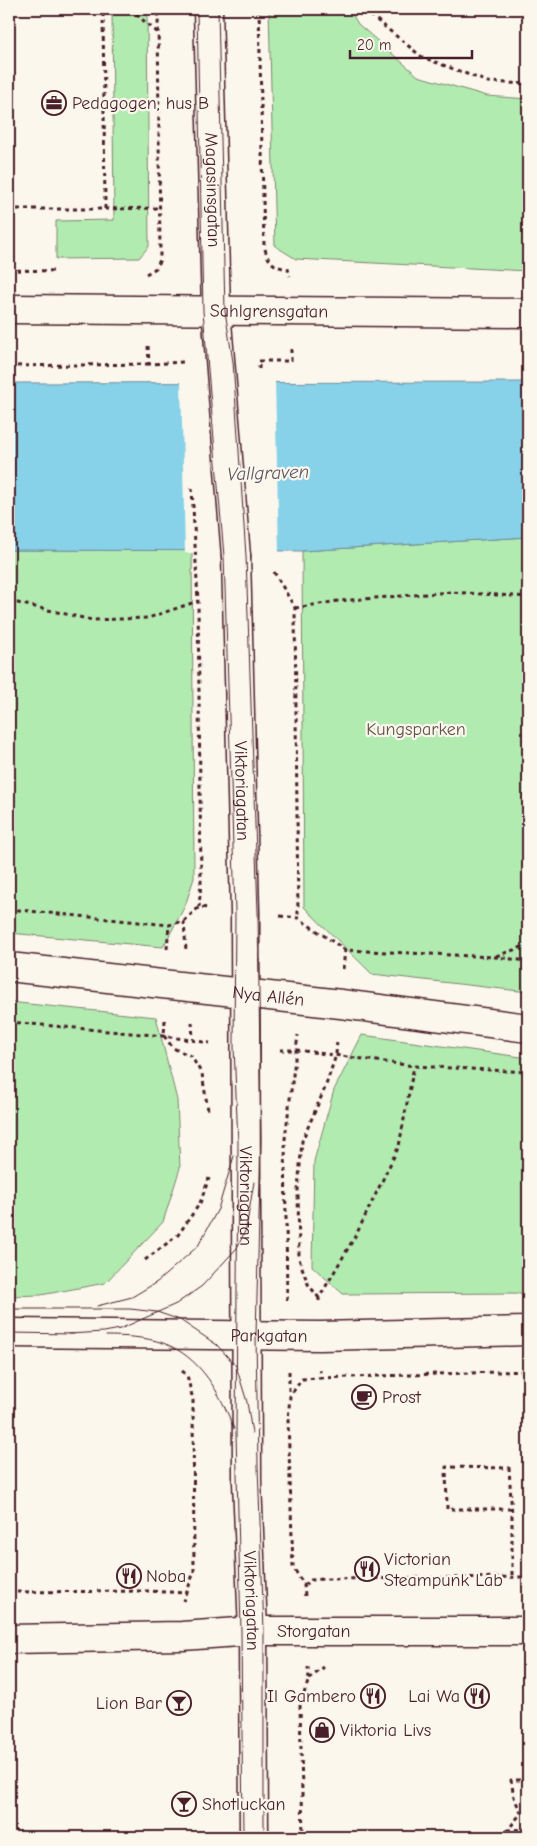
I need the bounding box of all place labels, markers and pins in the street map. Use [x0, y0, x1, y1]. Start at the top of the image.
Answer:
office icon: Pedagogen, hus B [41, 90, 67, 116]
place label: Pedagogen, hus B [72, 93, 209, 114]
cafe icon: Prost [351, 1384, 377, 1410]
place label: Prost [382, 1387, 422, 1408]
place label: Victorian Steampunk Lab [384, 1549, 503, 1591]
restaurant icon: Victorian Steampunk Lab [354, 1556, 380, 1582]
restaurant icon: Noba [116, 1563, 142, 1589]
place label: Noba [146, 1566, 186, 1587]
restaurant icon: Il Gambero [360, 1683, 386, 1709]
restaurant icon: Lai Wa [464, 1683, 490, 1709]
place label: Il Gambero [267, 1686, 356, 1707]
place label: Lai Wa [408, 1686, 460, 1707]
bar icon: Lion Bar [166, 1690, 192, 1716]
place label: Lion Bar [96, 1693, 163, 1714]
shop icon: Viktoria Livs [309, 1717, 335, 1743]
place label: Viktoria Livs [340, 1720, 431, 1741]
bar icon: Shotluckan [171, 1791, 197, 1817]
place label: Shotluckan [202, 1794, 285, 1815]

